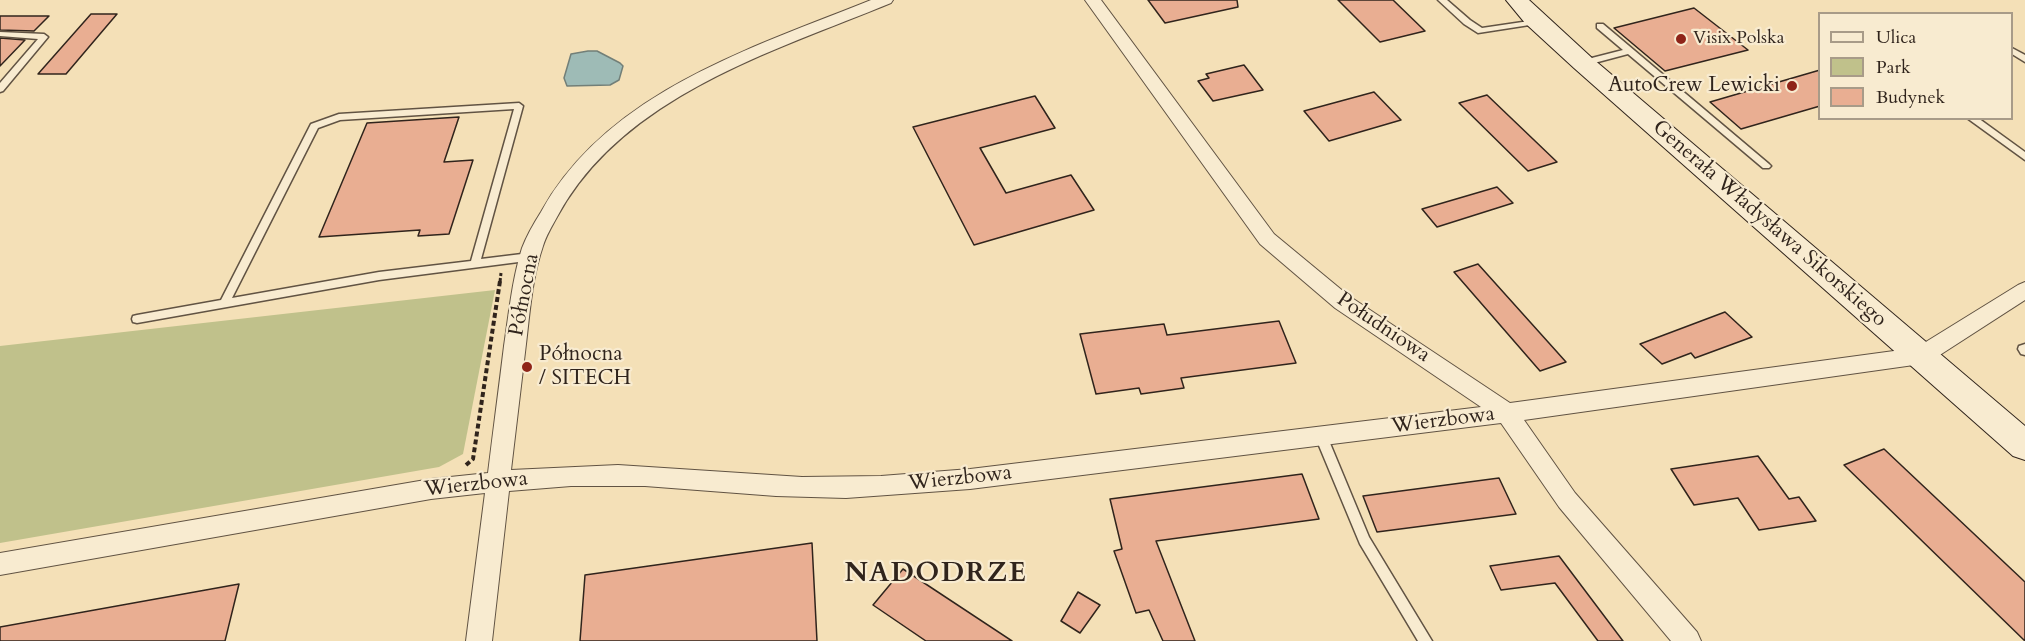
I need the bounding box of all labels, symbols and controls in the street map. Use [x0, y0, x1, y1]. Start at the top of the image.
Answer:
legend [1818, 12, 2013, 120]
text: Ulica [1876, 25, 1916, 50]
place label: Visix Polska [1693, 28, 1785, 50]
marker: Visix Polska [1674, 32, 1688, 46]
text: Park [1876, 55, 1911, 80]
place label: AutoCrew Lewicki [1608, 73, 1780, 99]
marker: AutoCrew Lewicki [1785, 79, 1799, 93]
text: Budynek [1876, 85, 1945, 110]
street label: Generała Władysława Sikorskiego [1647, 115, 1891, 333]
street label: Północna [505, 252, 545, 338]
street label: Południowa [1331, 288, 1435, 368]
place label: Północna / SITECH [539, 342, 631, 392]
marker: Północna / SITECH [520, 360, 534, 374]
street label: Wierzbowa [1390, 402, 1496, 440]
street label: Wierzbowa [907, 461, 1013, 497]
street label: Wierzbowa [423, 467, 529, 503]
district label: NADODRZE [845, 559, 1027, 591]

